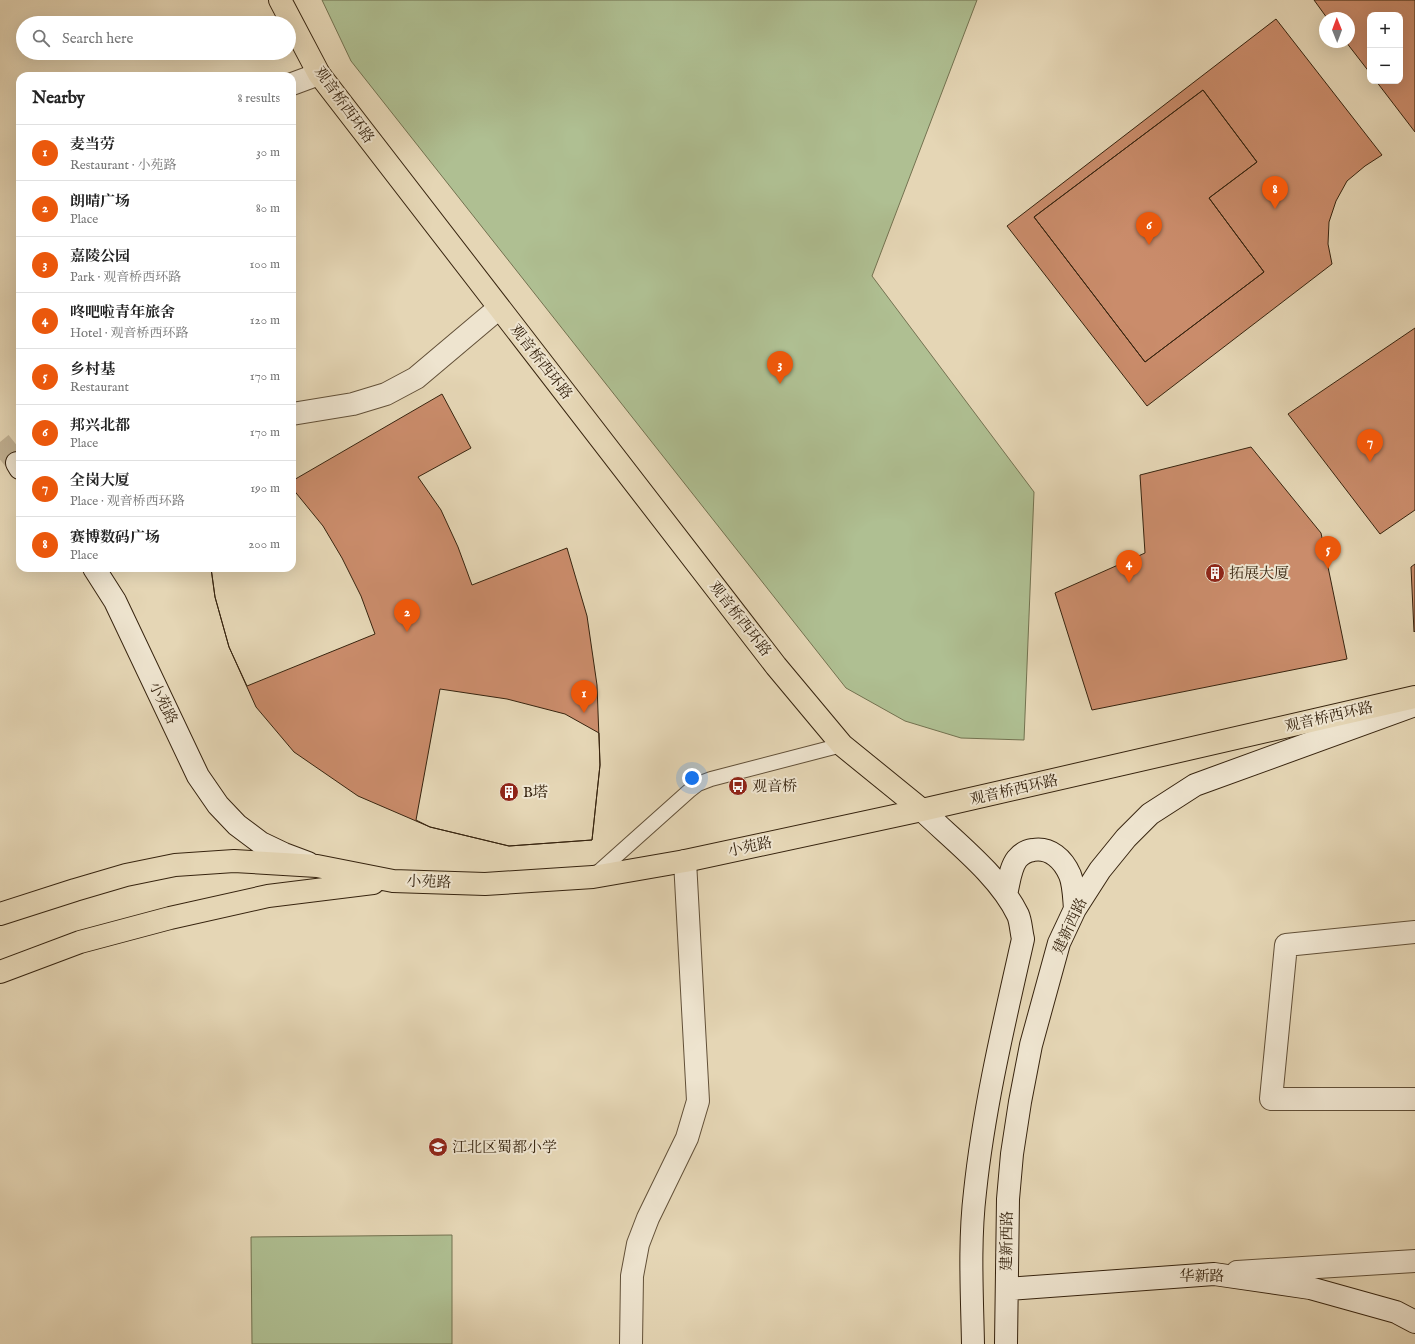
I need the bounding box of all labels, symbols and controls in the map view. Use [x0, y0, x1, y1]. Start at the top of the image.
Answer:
north arrow [1319, 12, 1355, 48]
map controls [1367, 12, 1403, 84]
button: + [1367, 12, 1403, 48]
search box [16, 16, 296, 60]
icon: search [30, 27, 52, 49]
text: Search here [62, 29, 133, 48]
button: − [1367, 48, 1403, 84]
street label: 观音桥西环路 [310, 63, 378, 147]
text: Nearby [32, 88, 85, 109]
text: 8 results [237, 90, 280, 107]
text: 麦当劳 [70, 135, 115, 154]
text: 1 [43, 144, 47, 161]
text: 30 m [256, 144, 280, 161]
text: Restaurant · 小苑路 [70, 157, 176, 174]
pin: 8 [1262, 176, 1288, 209]
text: 朗晴广场 [70, 192, 130, 211]
text: 2 [42, 200, 48, 217]
text: 80 m [256, 200, 280, 217]
text: Place [70, 211, 98, 228]
pin: 6 [1136, 212, 1162, 245]
text: 嘉陵公园 [70, 247, 130, 266]
text: 3 [43, 256, 47, 273]
text: 100 m [250, 256, 280, 273]
text: Park · 观音桥西环路 [70, 269, 181, 286]
text: 咚吧啦青年旅舍 [70, 303, 175, 322]
text: 4 [42, 312, 48, 329]
text: 120 m [250, 312, 280, 329]
street label: 观音桥西环路 [506, 321, 576, 403]
text: Hotel · 观音桥西环路 [70, 325, 189, 342]
pin: 3 [767, 351, 793, 384]
text: 乡村基 [70, 360, 115, 379]
text: 5 [43, 368, 47, 385]
text: 170 m [250, 368, 280, 385]
text: Restaurant [70, 379, 129, 396]
text: 邦兴北都 [70, 416, 130, 435]
text: 6 [42, 424, 48, 441]
text: 170 m [250, 424, 280, 441]
pin: 7 [1357, 429, 1383, 462]
text: Place [70, 435, 98, 452]
text: 全岗大厦 [70, 471, 130, 490]
text: 7 [42, 480, 48, 497]
text: 190 m [250, 480, 280, 497]
text: Place · 观音桥西环路 [70, 493, 185, 510]
text: 赛博数码广场 [70, 528, 160, 547]
text: 8 [42, 536, 48, 553]
text: 200 m [248, 536, 280, 553]
pin: 5 [1315, 536, 1341, 569]
text: Place [70, 547, 98, 564]
pin: 4 [1116, 550, 1142, 583]
building icon: 拓展大厦 [1204, 562, 1226, 584]
place label: 拓展大厦 [1229, 564, 1289, 583]
street label: 观音桥西环路 [705, 578, 775, 660]
pin: 2 [394, 599, 420, 632]
street label: 小苑路 [145, 679, 181, 727]
pin: 1 [571, 680, 597, 713]
street label: 观音桥西环路 [1283, 698, 1375, 736]
your location [682, 768, 702, 788]
street label: 观音桥西环路 [968, 771, 1060, 809]
bus stop icon: 观音桥 [727, 775, 749, 797]
place label: 观音桥 [752, 777, 797, 796]
building icon: B塔 [498, 781, 520, 803]
place label: B塔 [523, 783, 548, 802]
street label: 小苑路 [726, 833, 774, 861]
street label: 小苑路 [406, 872, 452, 892]
street label: 建新西路 [1049, 895, 1091, 957]
school or university icon: 江北区蜀都小学 [427, 1136, 449, 1158]
place label: 江北区蜀都小学 [452, 1138, 557, 1157]
street label: 建新西路 [997, 1211, 1017, 1271]
street label: 华新路 [1179, 1267, 1225, 1286]

